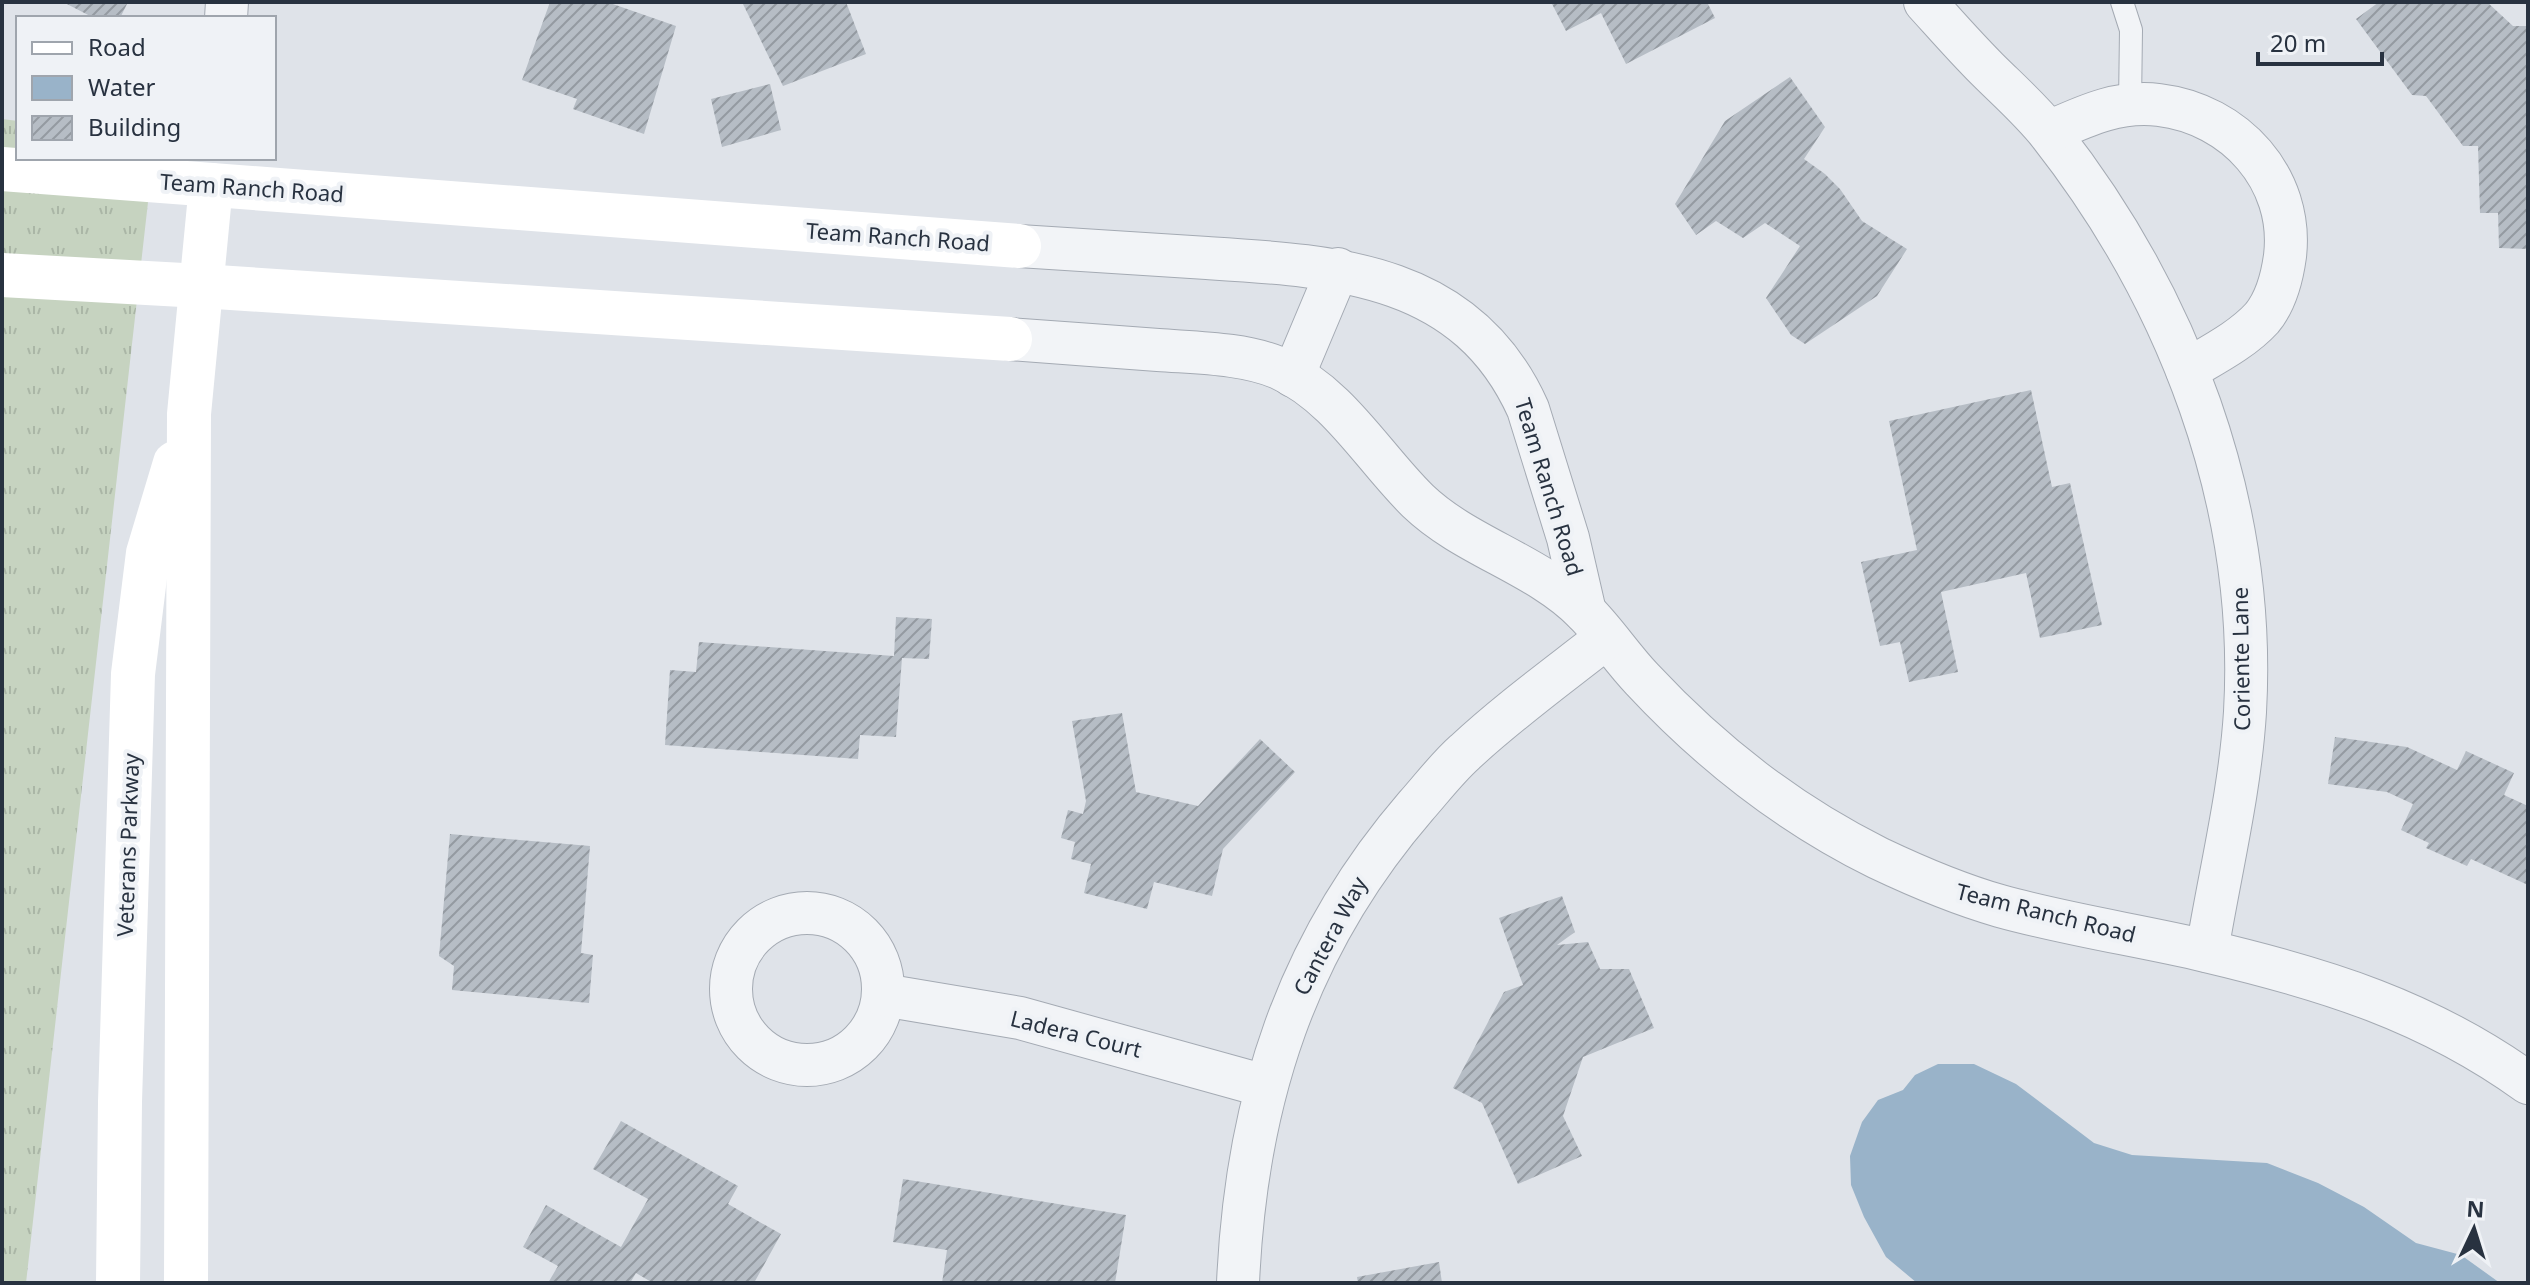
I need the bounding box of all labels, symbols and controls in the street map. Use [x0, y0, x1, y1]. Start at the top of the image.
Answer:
legend [16, 16, 276, 160]
scale bar [2258, 16, 2382, 66]
text: 20 m [2270, 26, 2326, 59]
text: Road [88, 30, 146, 63]
text: Water [88, 70, 156, 103]
text: Building [88, 110, 181, 143]
street label: Team Ranch Road [159, 166, 345, 208]
street label: Team Ranch Road [805, 215, 991, 257]
street label: Team Ranch Road [1509, 394, 1591, 579]
street label: Coriente Lane [2224, 587, 2256, 731]
street label: Veterans Parkway [109, 752, 145, 937]
street label: Cantera Way [1285, 870, 1373, 1000]
street label: Team Ranch Road [1953, 875, 2139, 949]
street label: Ladera Court [1007, 1002, 1145, 1064]
north arrow [2434, 1189, 2514, 1269]
text: N [2465, 1192, 2485, 1224]

